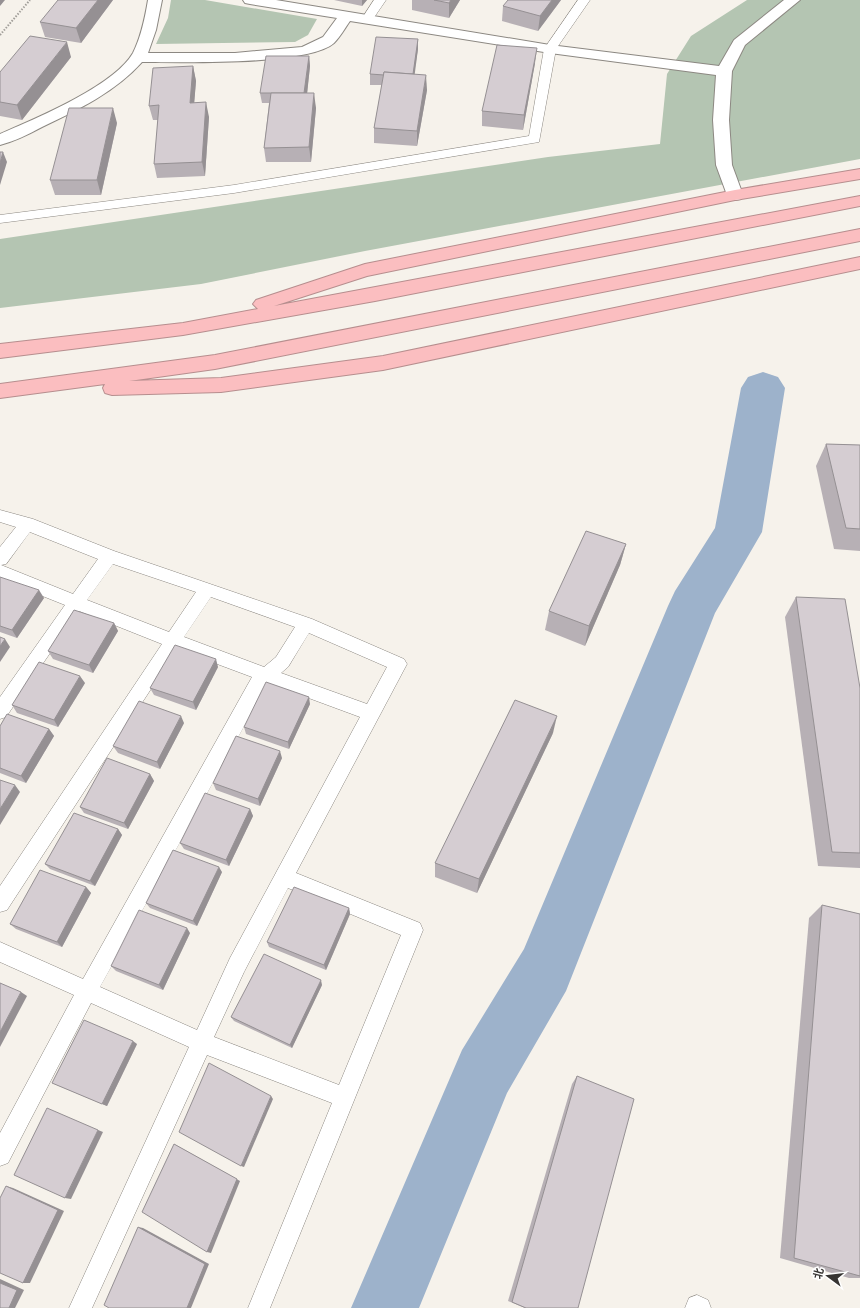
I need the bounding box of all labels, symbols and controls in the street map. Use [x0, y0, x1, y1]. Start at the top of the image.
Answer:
north arrow [808, 1256, 848, 1296]
text: 北 [810, 1266, 827, 1281]

